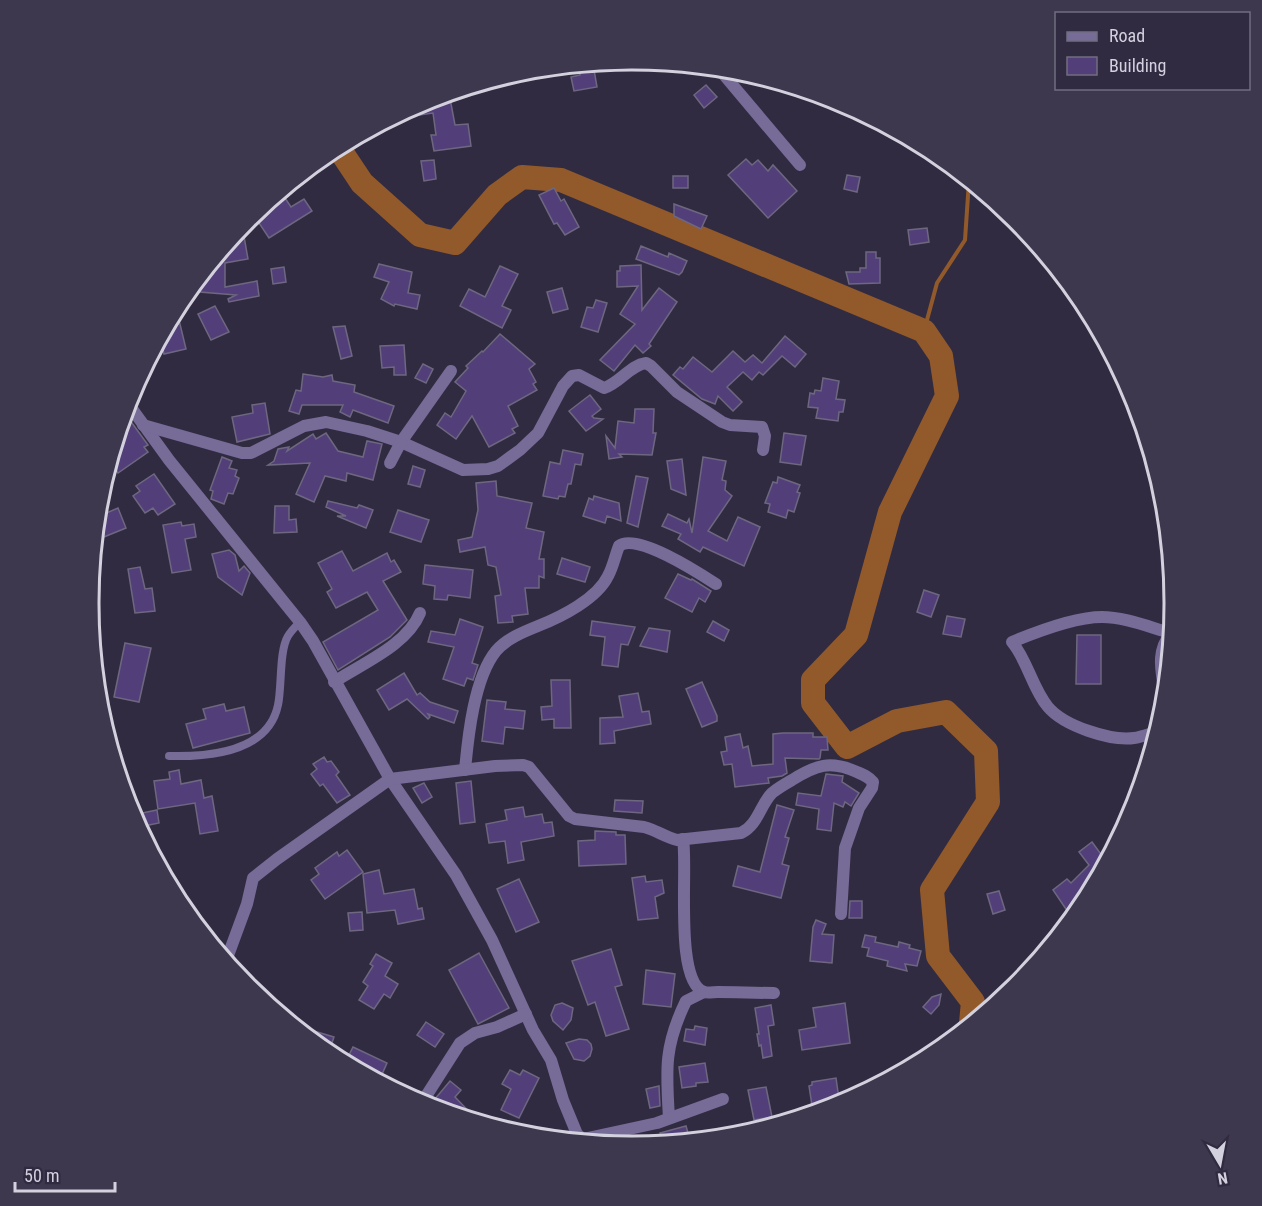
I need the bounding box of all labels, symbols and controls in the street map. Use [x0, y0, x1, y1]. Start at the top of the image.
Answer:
legend [1055, 12, 1250, 90]
text: Road [1109, 25, 1145, 46]
text: Building [1109, 55, 1166, 76]
north arrow [1190, 1134, 1250, 1194]
scale bar [15, 1155, 116, 1193]
text: 50 m [24, 1165, 59, 1186]
text: N [1216, 1168, 1229, 1188]

